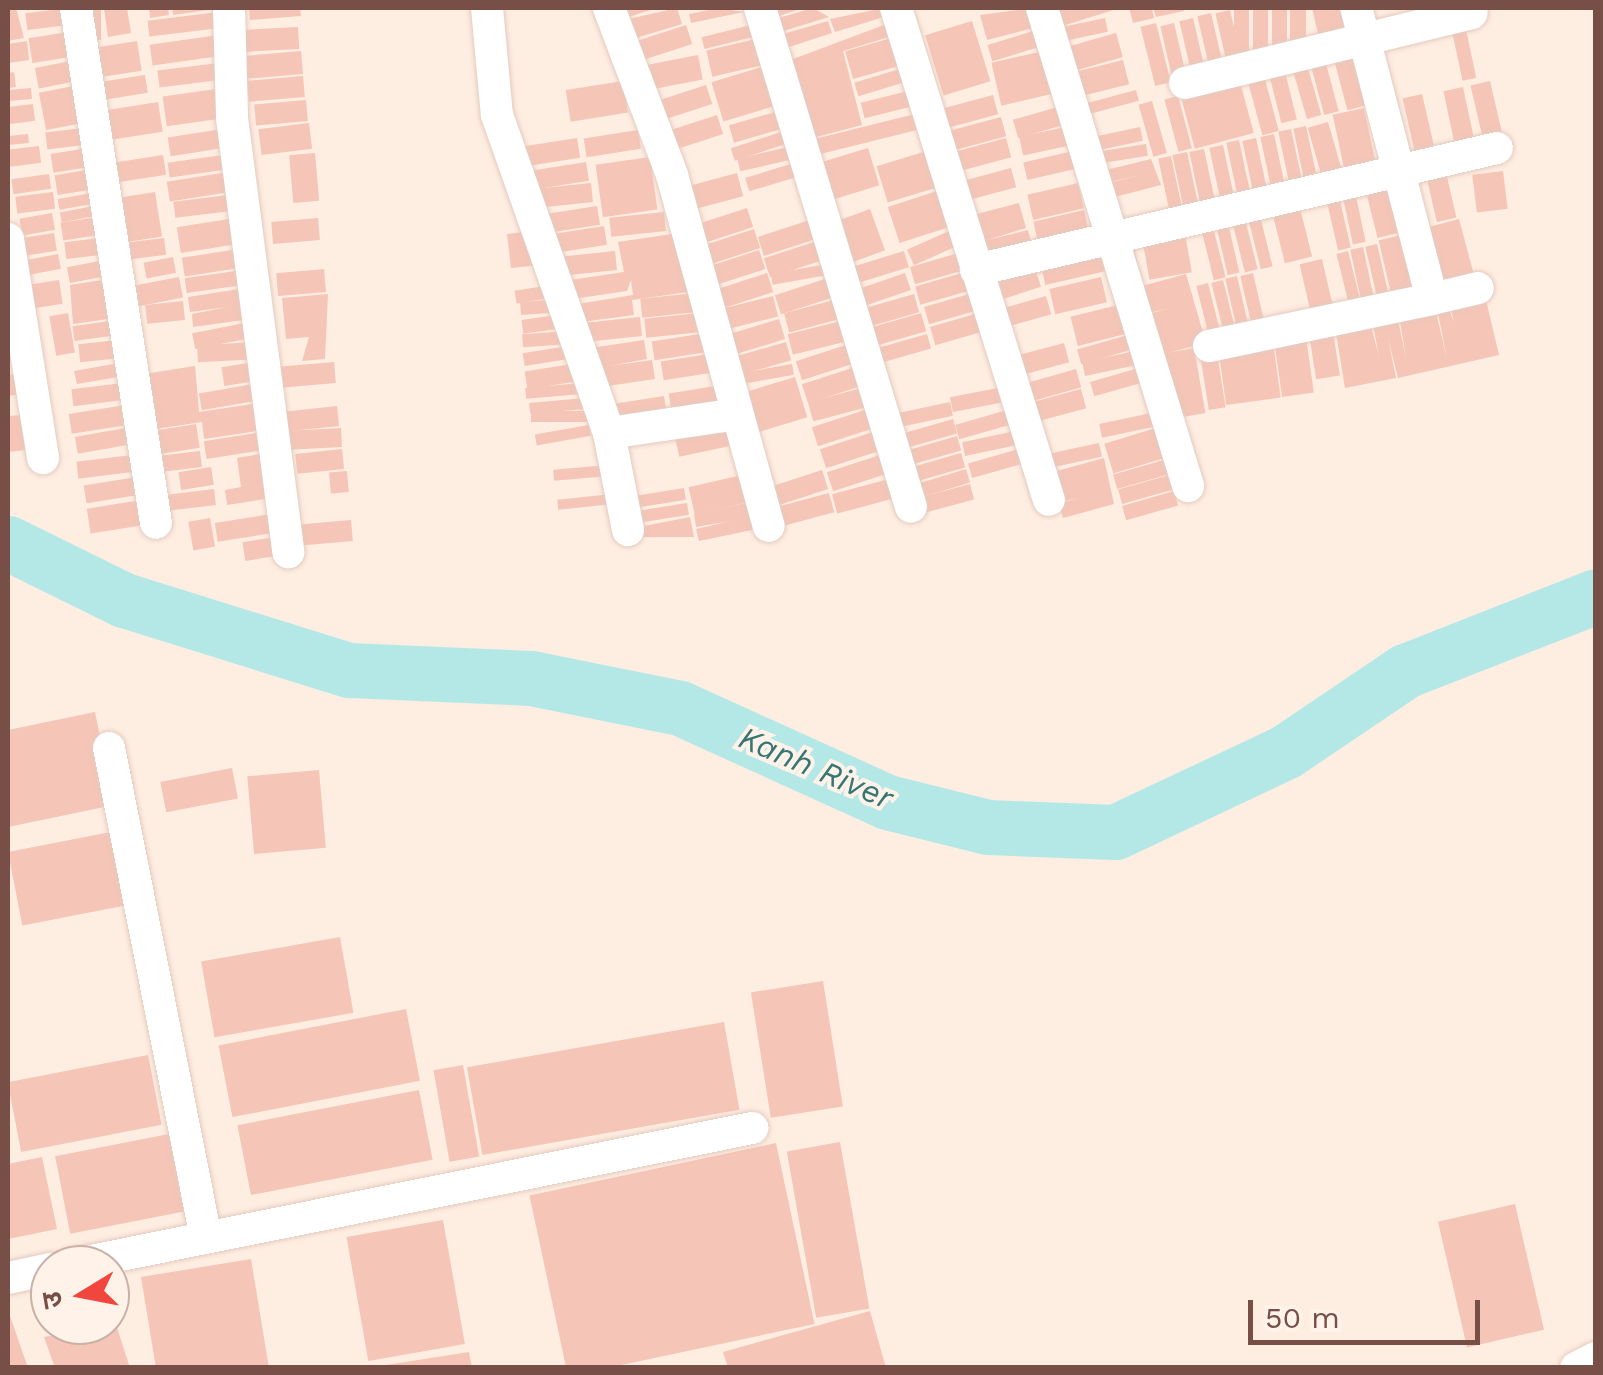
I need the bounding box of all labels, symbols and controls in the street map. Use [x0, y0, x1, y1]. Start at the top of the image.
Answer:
water label: Kanh River [733, 718, 899, 818]
north arrow [30, 1245, 130, 1345]
scale bar [1253, 1280, 1486, 1342]
text: उ [34, 1289, 70, 1311]
text: 50 m [1265, 1300, 1340, 1335]

